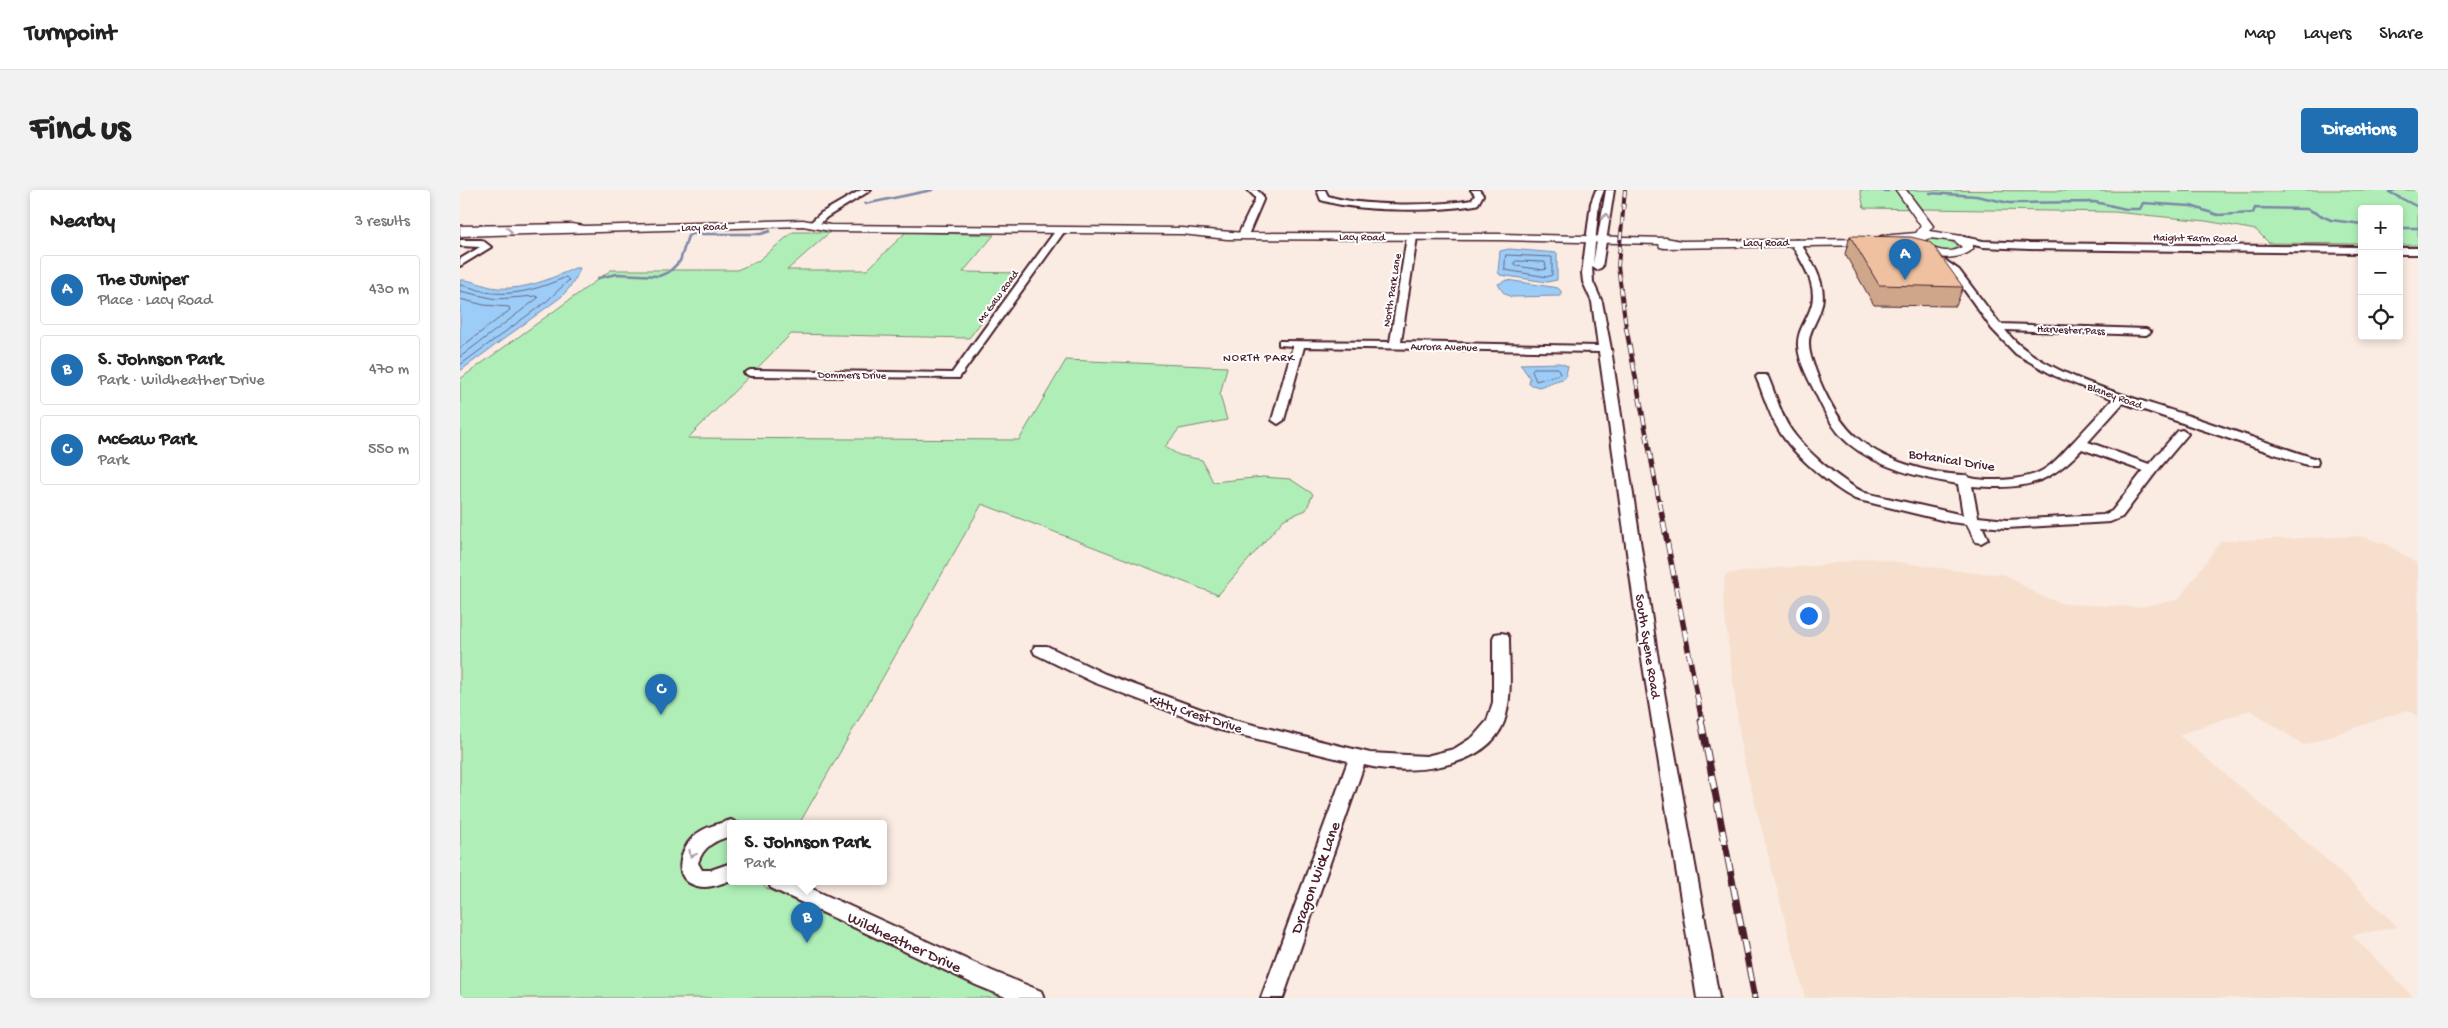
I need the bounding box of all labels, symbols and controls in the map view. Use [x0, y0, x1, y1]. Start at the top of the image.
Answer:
text: Turnpoint [25, 20, 116, 49]
text: Map [2244, 24, 2276, 45]
text: Layers [2304, 24, 2351, 45]
text: Share [2379, 24, 2423, 45]
button: Directions [2301, 108, 2418, 153]
text: Find us [30, 110, 130, 151]
map controls [2358, 205, 2403, 340]
button: + [2358, 205, 2403, 250]
text: Nearby [50, 210, 115, 235]
text: 3 results [355, 213, 410, 232]
one-way arrow [1600, 213, 1611, 221]
street label: Lacy Road [681, 221, 729, 235]
one-way arrow [505, 227, 513, 237]
street label: Lacy Road [1339, 232, 1387, 244]
street label: Haight Farm Road [2153, 232, 2239, 246]
street label: Lacy Road [1743, 238, 1791, 250]
pin: A [1889, 239, 1921, 280]
button: − [2358, 250, 2403, 295]
street label: North Park Lane [1381, 252, 1405, 328]
street label: Mc Gaw Road [975, 267, 1023, 326]
text: The Juniper [98, 269, 188, 292]
text: A [62, 281, 72, 300]
text: 430 m [369, 281, 409, 300]
text: Place · Lacy Road [98, 292, 212, 311]
button: locate [2358, 295, 2403, 340]
street label: Harvester Pass [2037, 324, 2106, 338]
street label: Aurora Avenue [1410, 341, 1478, 355]
text: S. Johnson Park [98, 349, 223, 372]
district label: NORTH PARK [1223, 352, 1296, 366]
text: B [63, 361, 71, 380]
text: 470 m [369, 361, 409, 380]
street label: Dommers Drive [817, 369, 887, 383]
text: Park · Wildheather Drive [98, 372, 265, 391]
street label: Blaney Road [2084, 381, 2145, 413]
text: McGaw Park [98, 429, 196, 452]
text: C [63, 441, 71, 460]
text: 550 m [368, 441, 409, 460]
street label: Botanical Drive [1906, 446, 1997, 477]
text: Park [98, 452, 129, 471]
street label: South Syene Road [1630, 593, 1663, 701]
your location [1796, 603, 1822, 629]
pin: C [645, 674, 677, 715]
street label: Kitty Crest Drive [1147, 692, 1245, 739]
street label: Dragon Wick Lane [1288, 819, 1347, 938]
popup [727, 820, 887, 885]
text: S. Johnson Park [744, 832, 870, 855]
one-way arrow [688, 849, 698, 858]
text: Park [744, 855, 775, 874]
pin: B [791, 902, 823, 943]
street label: Wildheather Drive [844, 909, 964, 979]

